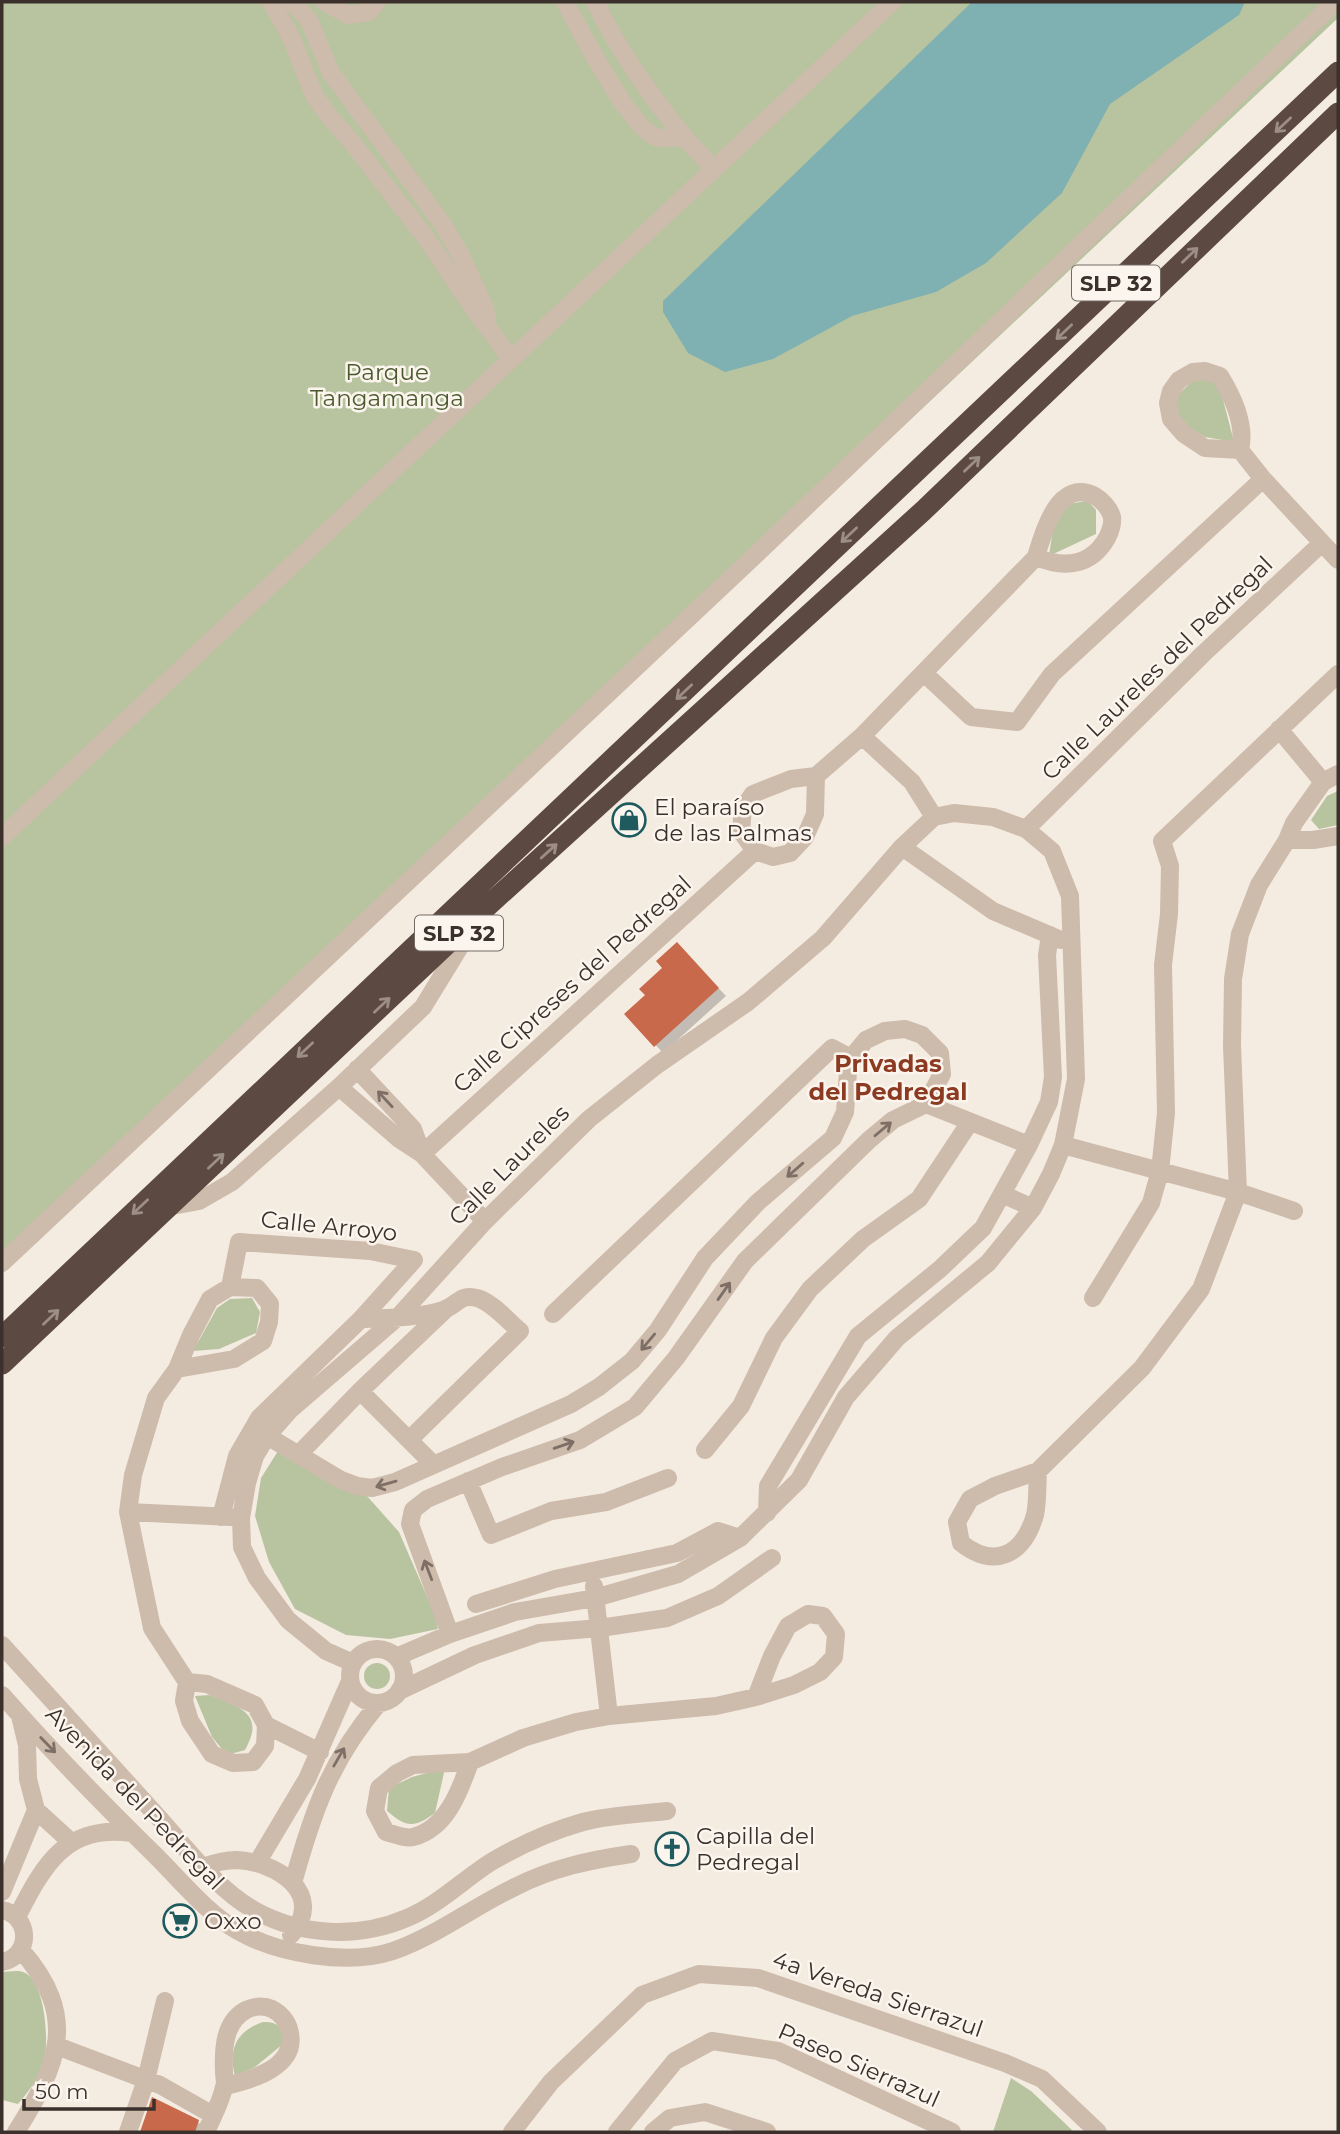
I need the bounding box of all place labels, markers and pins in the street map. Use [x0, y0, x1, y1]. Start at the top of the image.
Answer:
place label: El paraíso de las Palmas [654, 793, 812, 847]
shop icon: El paraíso de las Palmas [610, 801, 648, 839]
place label: Capilla del Pedregal [696, 1822, 815, 1876]
church icon: Capilla del Pedregal [653, 1830, 691, 1868]
supermarket icon: Oxxo [161, 1902, 199, 1940]
place label: Oxxo [204, 1907, 262, 1935]

